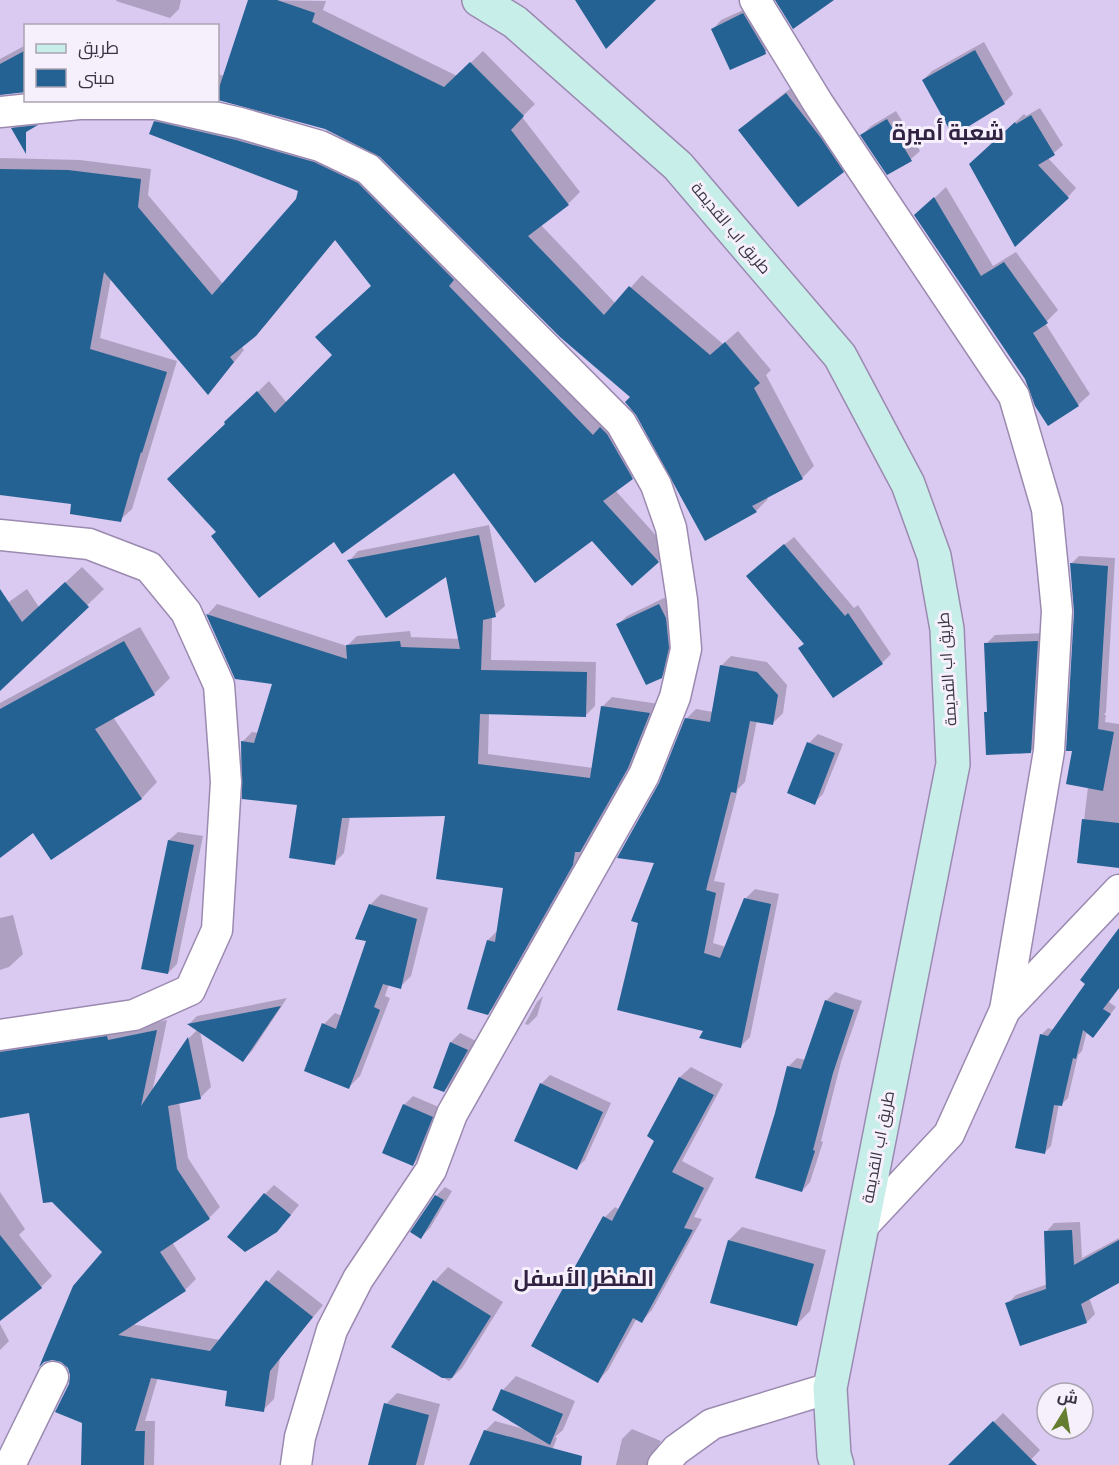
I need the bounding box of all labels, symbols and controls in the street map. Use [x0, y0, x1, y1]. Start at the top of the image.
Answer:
legend [24, 24, 219, 102]
text: طريق [78, 36, 119, 60]
text: مبنى [78, 66, 115, 90]
district label: شعبة أميرة [892, 118, 1004, 147]
street label: طريق اب القديمة [686, 178, 776, 278]
street label: طريق اب القديمة [933, 611, 961, 727]
street label: طريق اب القديمة [857, 1089, 899, 1205]
district label: المنظر الأسفل [514, 1264, 654, 1293]
north arrow [1035, 1381, 1095, 1441]
text: ش [1056, 1385, 1080, 1409]

